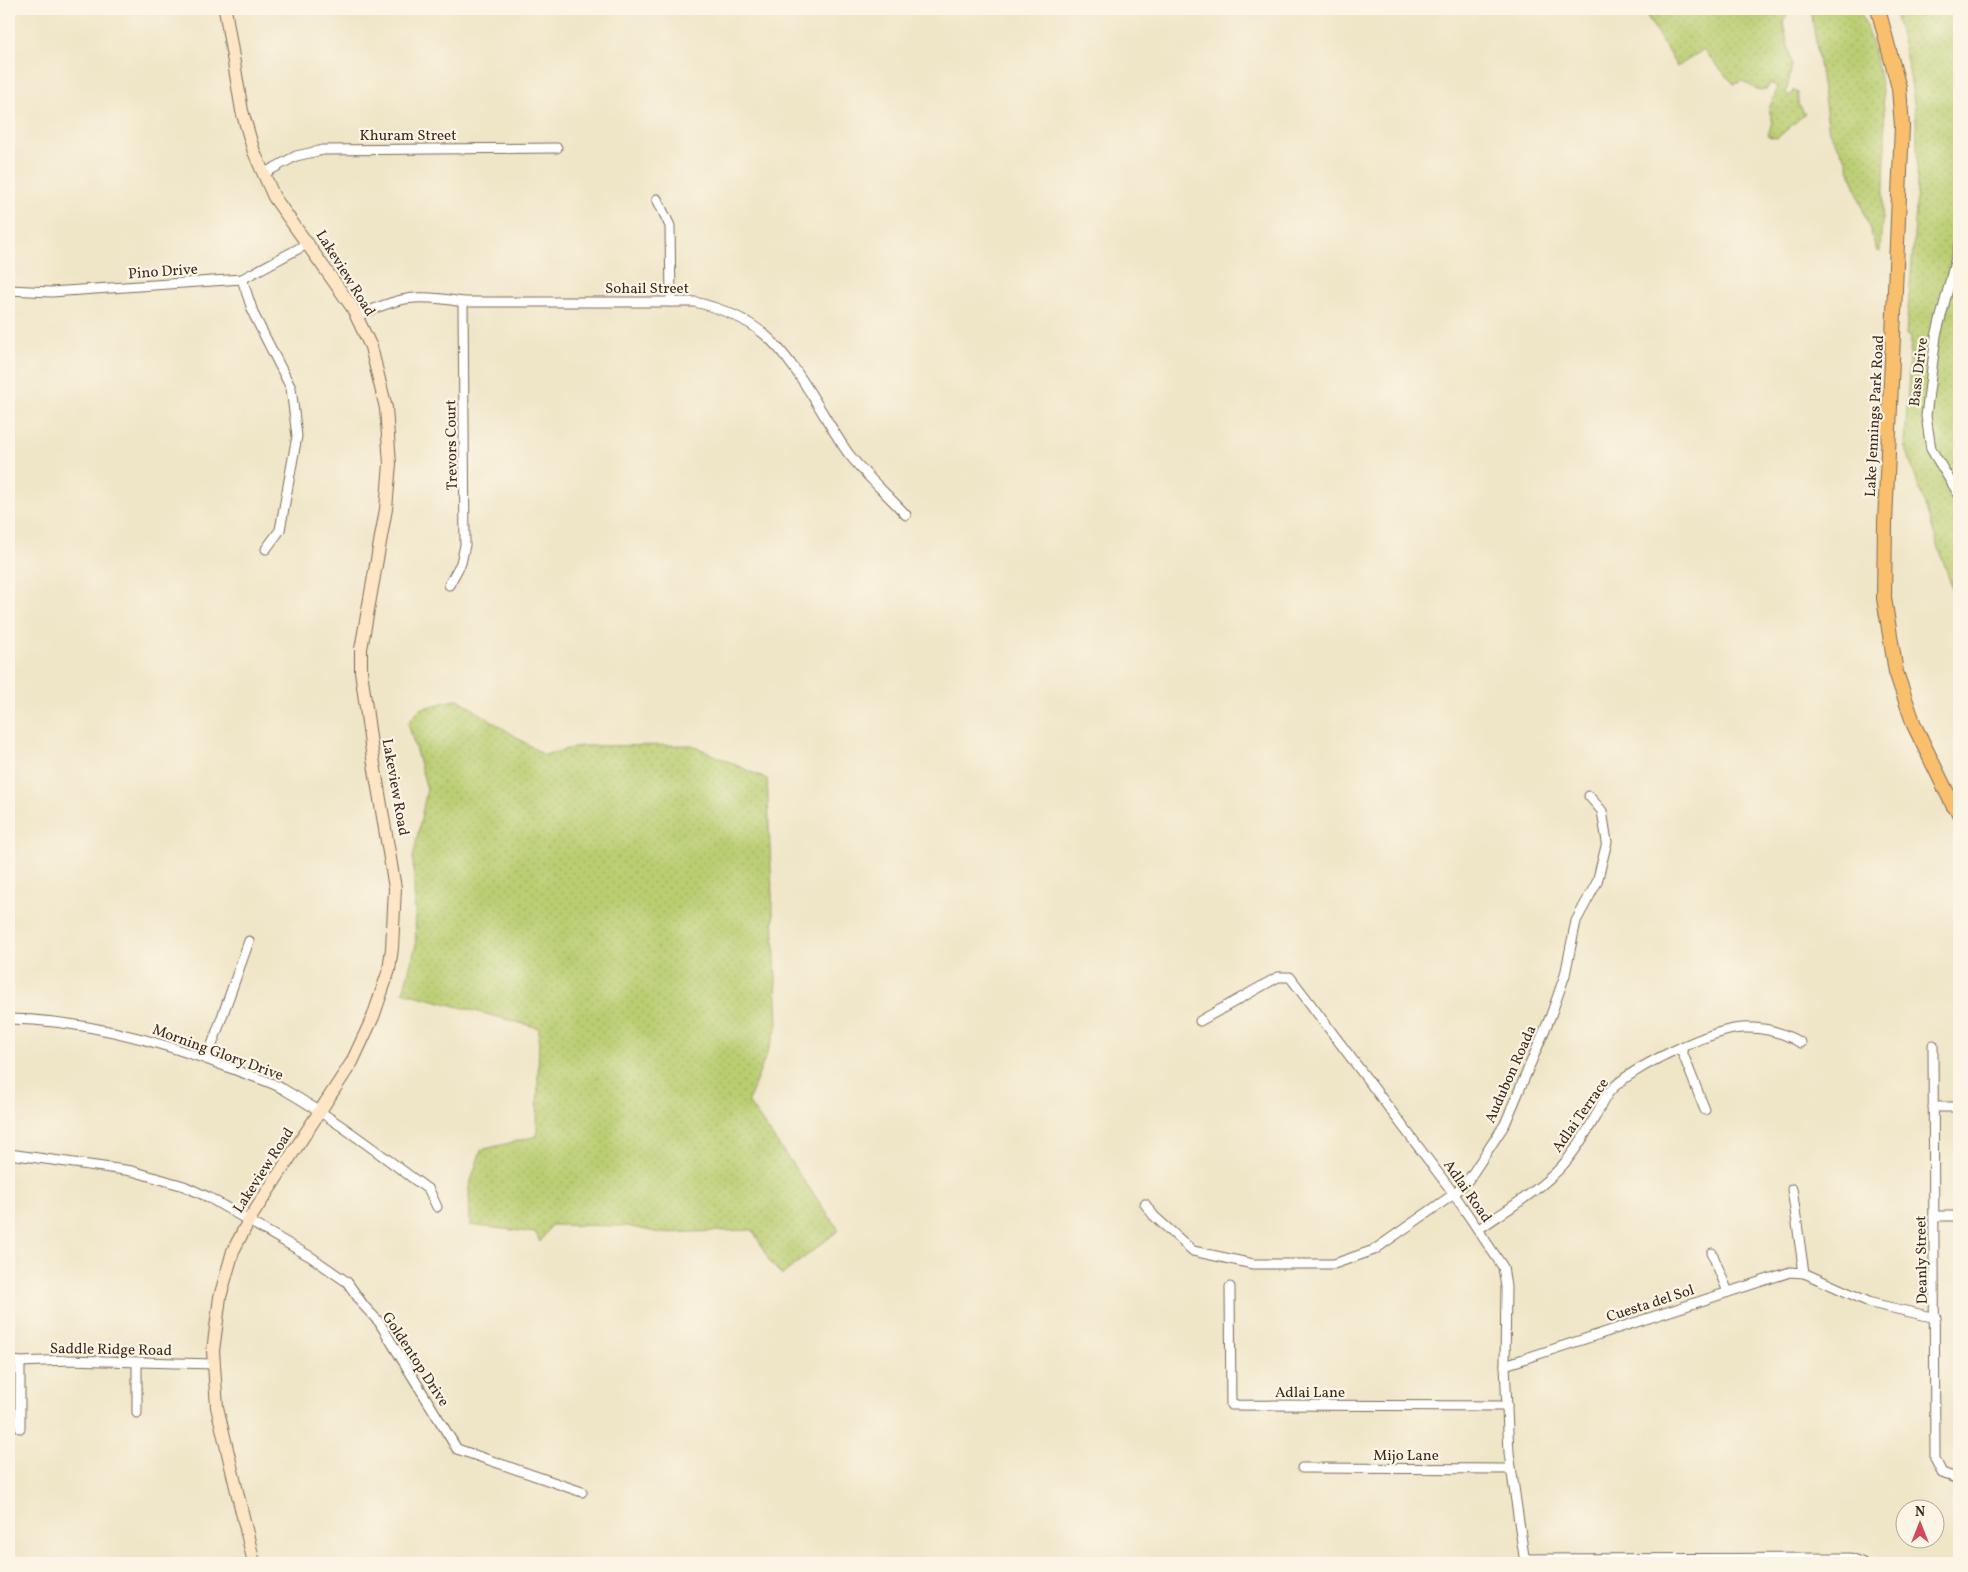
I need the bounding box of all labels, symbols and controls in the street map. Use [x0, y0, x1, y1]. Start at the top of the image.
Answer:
street label: Khuram Street [360, 126, 456, 147]
street label: Lakeview Road [310, 227, 380, 321]
street label: Pino Drive [128, 260, 199, 285]
street label: Sohail Street [605, 279, 689, 300]
street label: Lake Jennings Park Road [1861, 335, 1890, 498]
street label: Bass Drive [1905, 337, 1934, 408]
street label: Trevors Court [441, 399, 464, 490]
street label: Lakeview Road [376, 737, 413, 837]
street label: Morning Glory Drive [149, 1020, 286, 1087]
street label: Audubon Roada [1480, 1022, 1542, 1127]
street label: Adlai Terrace [1548, 1074, 1615, 1157]
street label: Lakeview Road [229, 1124, 300, 1218]
street label: Adlai Road [1438, 1156, 1496, 1227]
street label: Deanly Street [1911, 1215, 1934, 1305]
street label: Cuesta del Sol [1604, 1280, 1697, 1328]
street label: Goldentop Drive [376, 1308, 453, 1411]
street label: Saddle Ridge Road [50, 1339, 172, 1362]
street label: Adlai Lane [1275, 1383, 1345, 1404]
street label: Mijo Lane [1373, 1446, 1439, 1467]
north arrow [1896, 1500, 1946, 1550]
text: N [1915, 1503, 1925, 1522]

